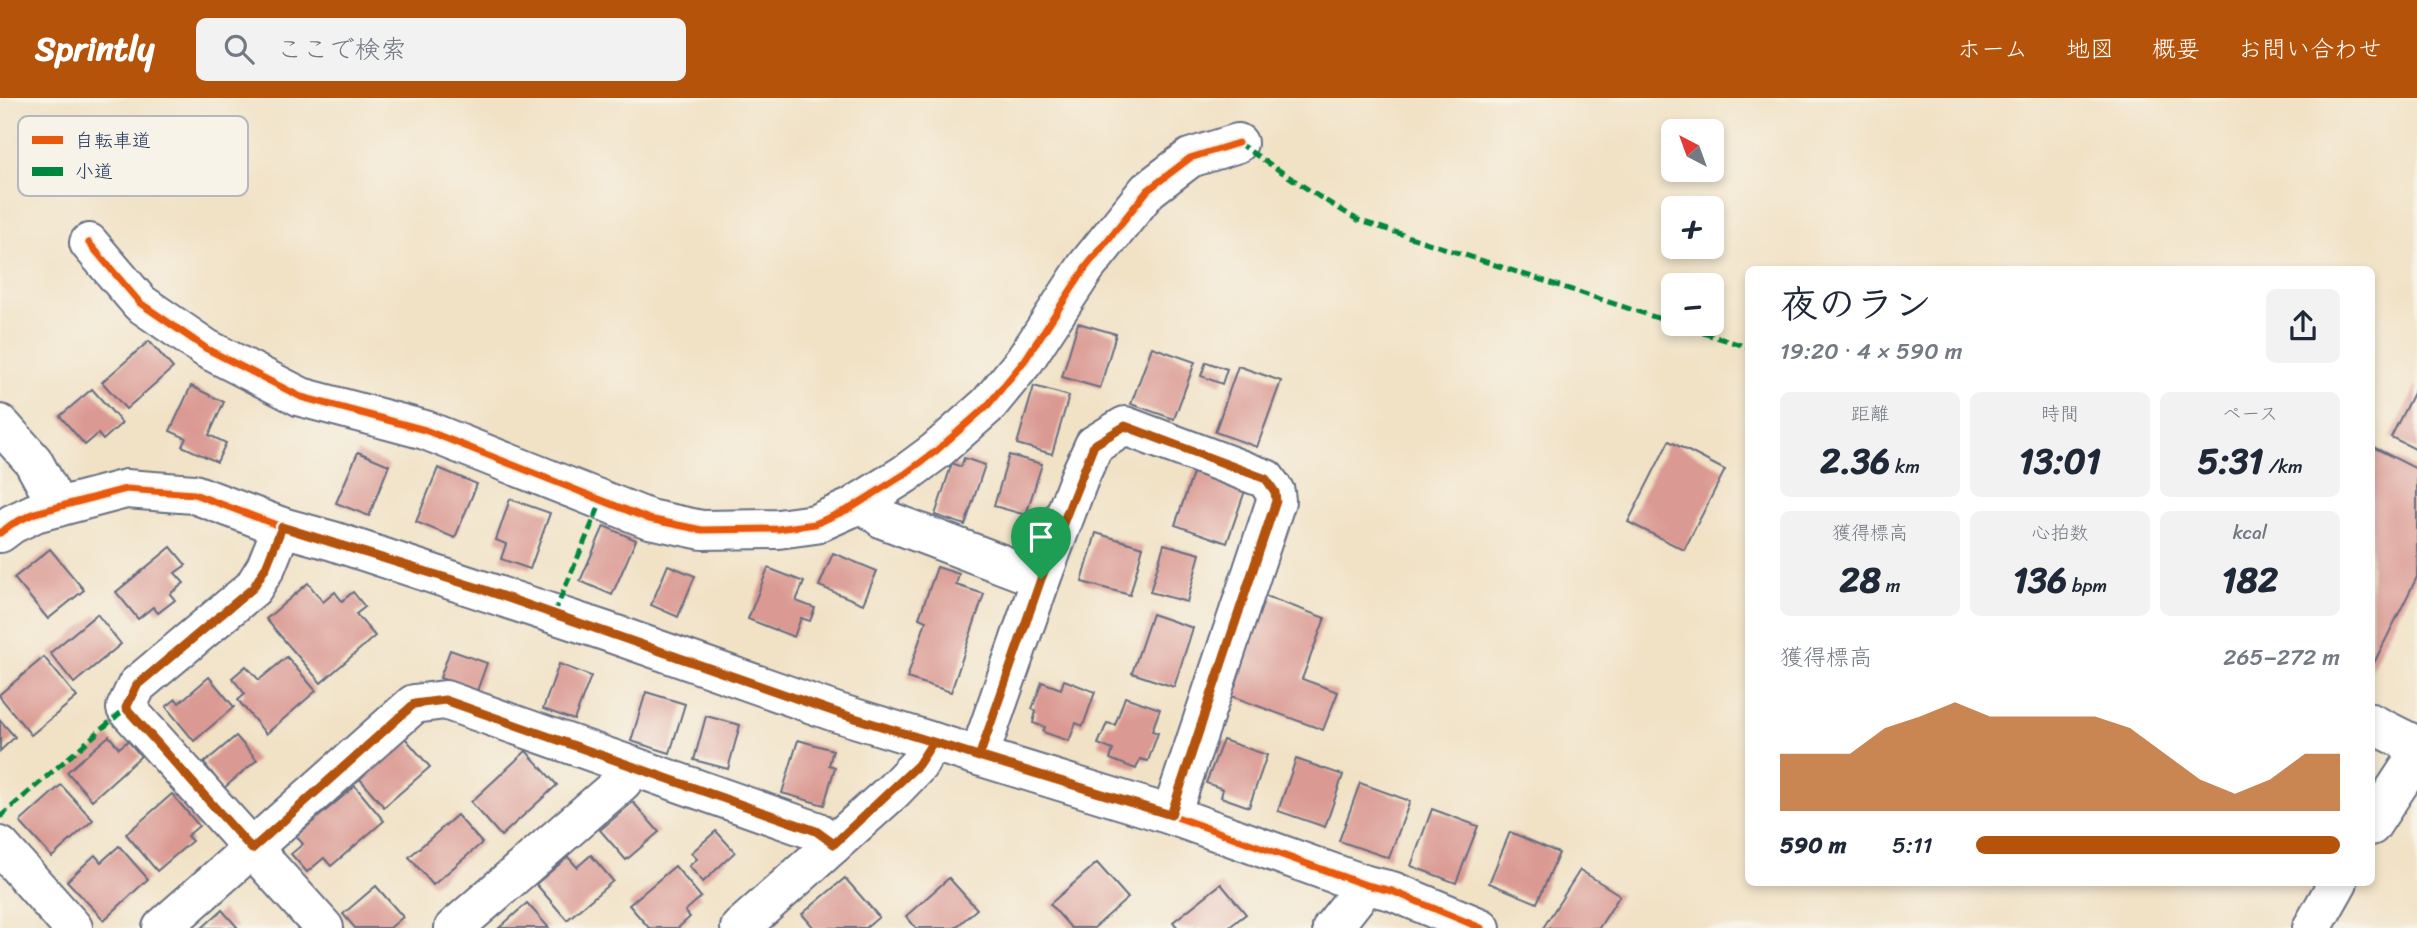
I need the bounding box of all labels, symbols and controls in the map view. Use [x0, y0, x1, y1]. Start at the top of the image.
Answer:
search box [196, 18, 686, 81]
text: Sprintly [35, 20, 154, 78]
text: ここで検索 [276, 26, 406, 72]
text: ホーム [1957, 28, 2028, 70]
text: 地図 [2066, 28, 2114, 70]
text: 概要 [2152, 28, 2200, 70]
text: お問い合わせ [2238, 28, 2382, 70]
icon: search [220, 30, 258, 68]
legend [18, 116, 248, 196]
north arrow [1661, 119, 1724, 182]
map controls [1661, 119, 1724, 336]
text: 自転車道 [75, 124, 151, 157]
text: 小道 [75, 155, 113, 188]
button: + [1661, 196, 1724, 259]
text: 夜のラン [1780, 271, 1932, 338]
button: − [1661, 273, 1724, 336]
button: share [2266, 289, 2340, 363]
text: 19:20 · 4 × 590 m [1780, 331, 1962, 372]
text: 距離 [1851, 397, 1889, 430]
text: 時間 [2041, 397, 2079, 430]
text: ペース [2222, 397, 2278, 430]
text: 2.36 [1820, 430, 1890, 492]
text: 13:01 [2019, 430, 2101, 492]
text: 5:31 [2197, 430, 2264, 492]
text: km [1890, 450, 1920, 483]
text: /km [2264, 450, 2303, 483]
pin [1011, 507, 1071, 579]
text: 獲得標高 [1832, 516, 1908, 549]
text: 心拍数 [2031, 516, 2089, 549]
text: kcal [2233, 516, 2267, 549]
icon: arrive [1022, 518, 1060, 556]
text: 28 [1840, 549, 1881, 611]
text: 136 [2013, 549, 2067, 611]
text: 182 [2222, 549, 2278, 611]
text: m [1881, 569, 1900, 602]
text: bpm [2067, 569, 2107, 602]
text: 獲得標高 [1780, 637, 1872, 678]
text: 265–272 m [2223, 637, 2340, 678]
text: 590 m [1780, 825, 1846, 866]
text: 5:11 [1892, 825, 1933, 866]

